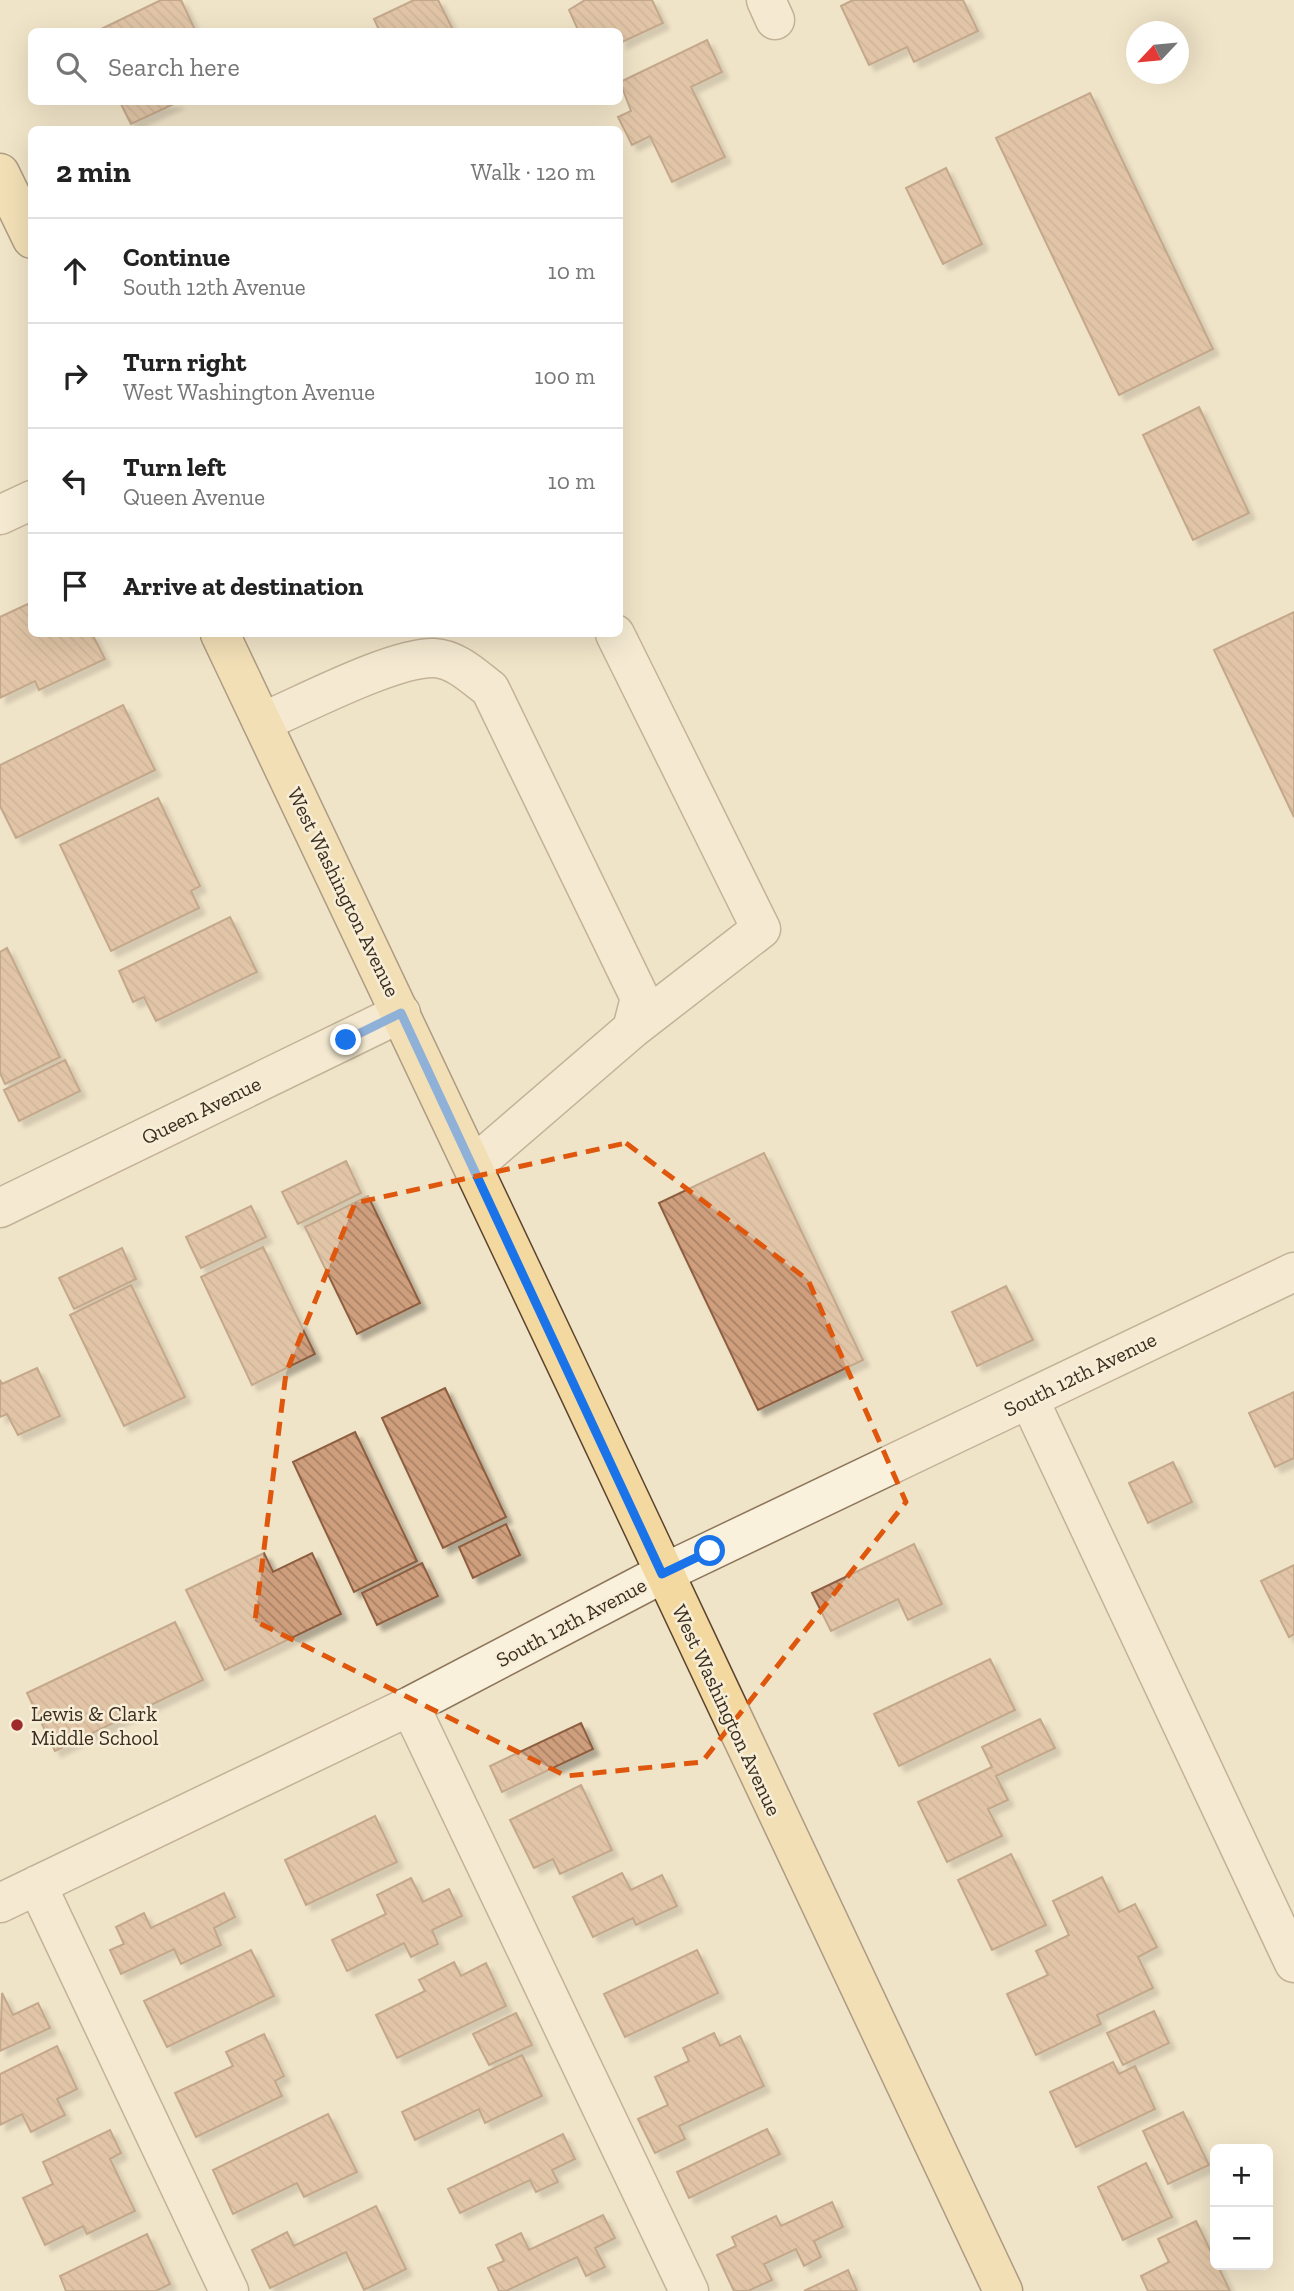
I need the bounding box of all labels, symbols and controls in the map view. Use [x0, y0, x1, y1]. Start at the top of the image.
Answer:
north arrow [1126, 21, 1189, 84]
search box [28, 28, 623, 105]
icon: search [52, 48, 90, 86]
text: Search here [108, 51, 240, 83]
text: 2 min [56, 154, 131, 190]
text: Walk · 120 m [471, 158, 595, 186]
text: Continue [123, 241, 230, 273]
icon: ahead [56, 252, 94, 290]
text: 10 m [548, 257, 595, 285]
text: South 12th Avenue [123, 273, 306, 301]
text: Turn right [123, 346, 246, 378]
icon: right [56, 357, 94, 395]
text: 100 m [535, 362, 595, 390]
text: West Washington Avenue [123, 378, 375, 406]
text: Turn left [123, 451, 226, 483]
icon: left [56, 462, 94, 500]
text: 10 m [548, 467, 595, 495]
text: Queen Avenue [123, 483, 265, 511]
icon: arrive [56, 567, 94, 605]
text: Arrive at destination [123, 570, 363, 602]
street label: West Washington Avenue [282, 783, 406, 1001]
route end [330, 1024, 361, 1055]
street label: Queen Avenue [137, 1070, 265, 1150]
street label: South 12th Avenue [1000, 1326, 1161, 1422]
route start [694, 1535, 725, 1566]
street label: South 12th Avenue [492, 1572, 651, 1672]
street label: West Washington Avenue [667, 1600, 787, 1820]
place label: Lewis & Clark Middle School [31, 1701, 159, 1750]
marker: Lewis & Clark Middle School [9, 1717, 25, 1733]
map controls [1210, 2144, 1273, 2270]
button: + [1210, 2144, 1273, 2207]
button: − [1210, 2207, 1273, 2270]

